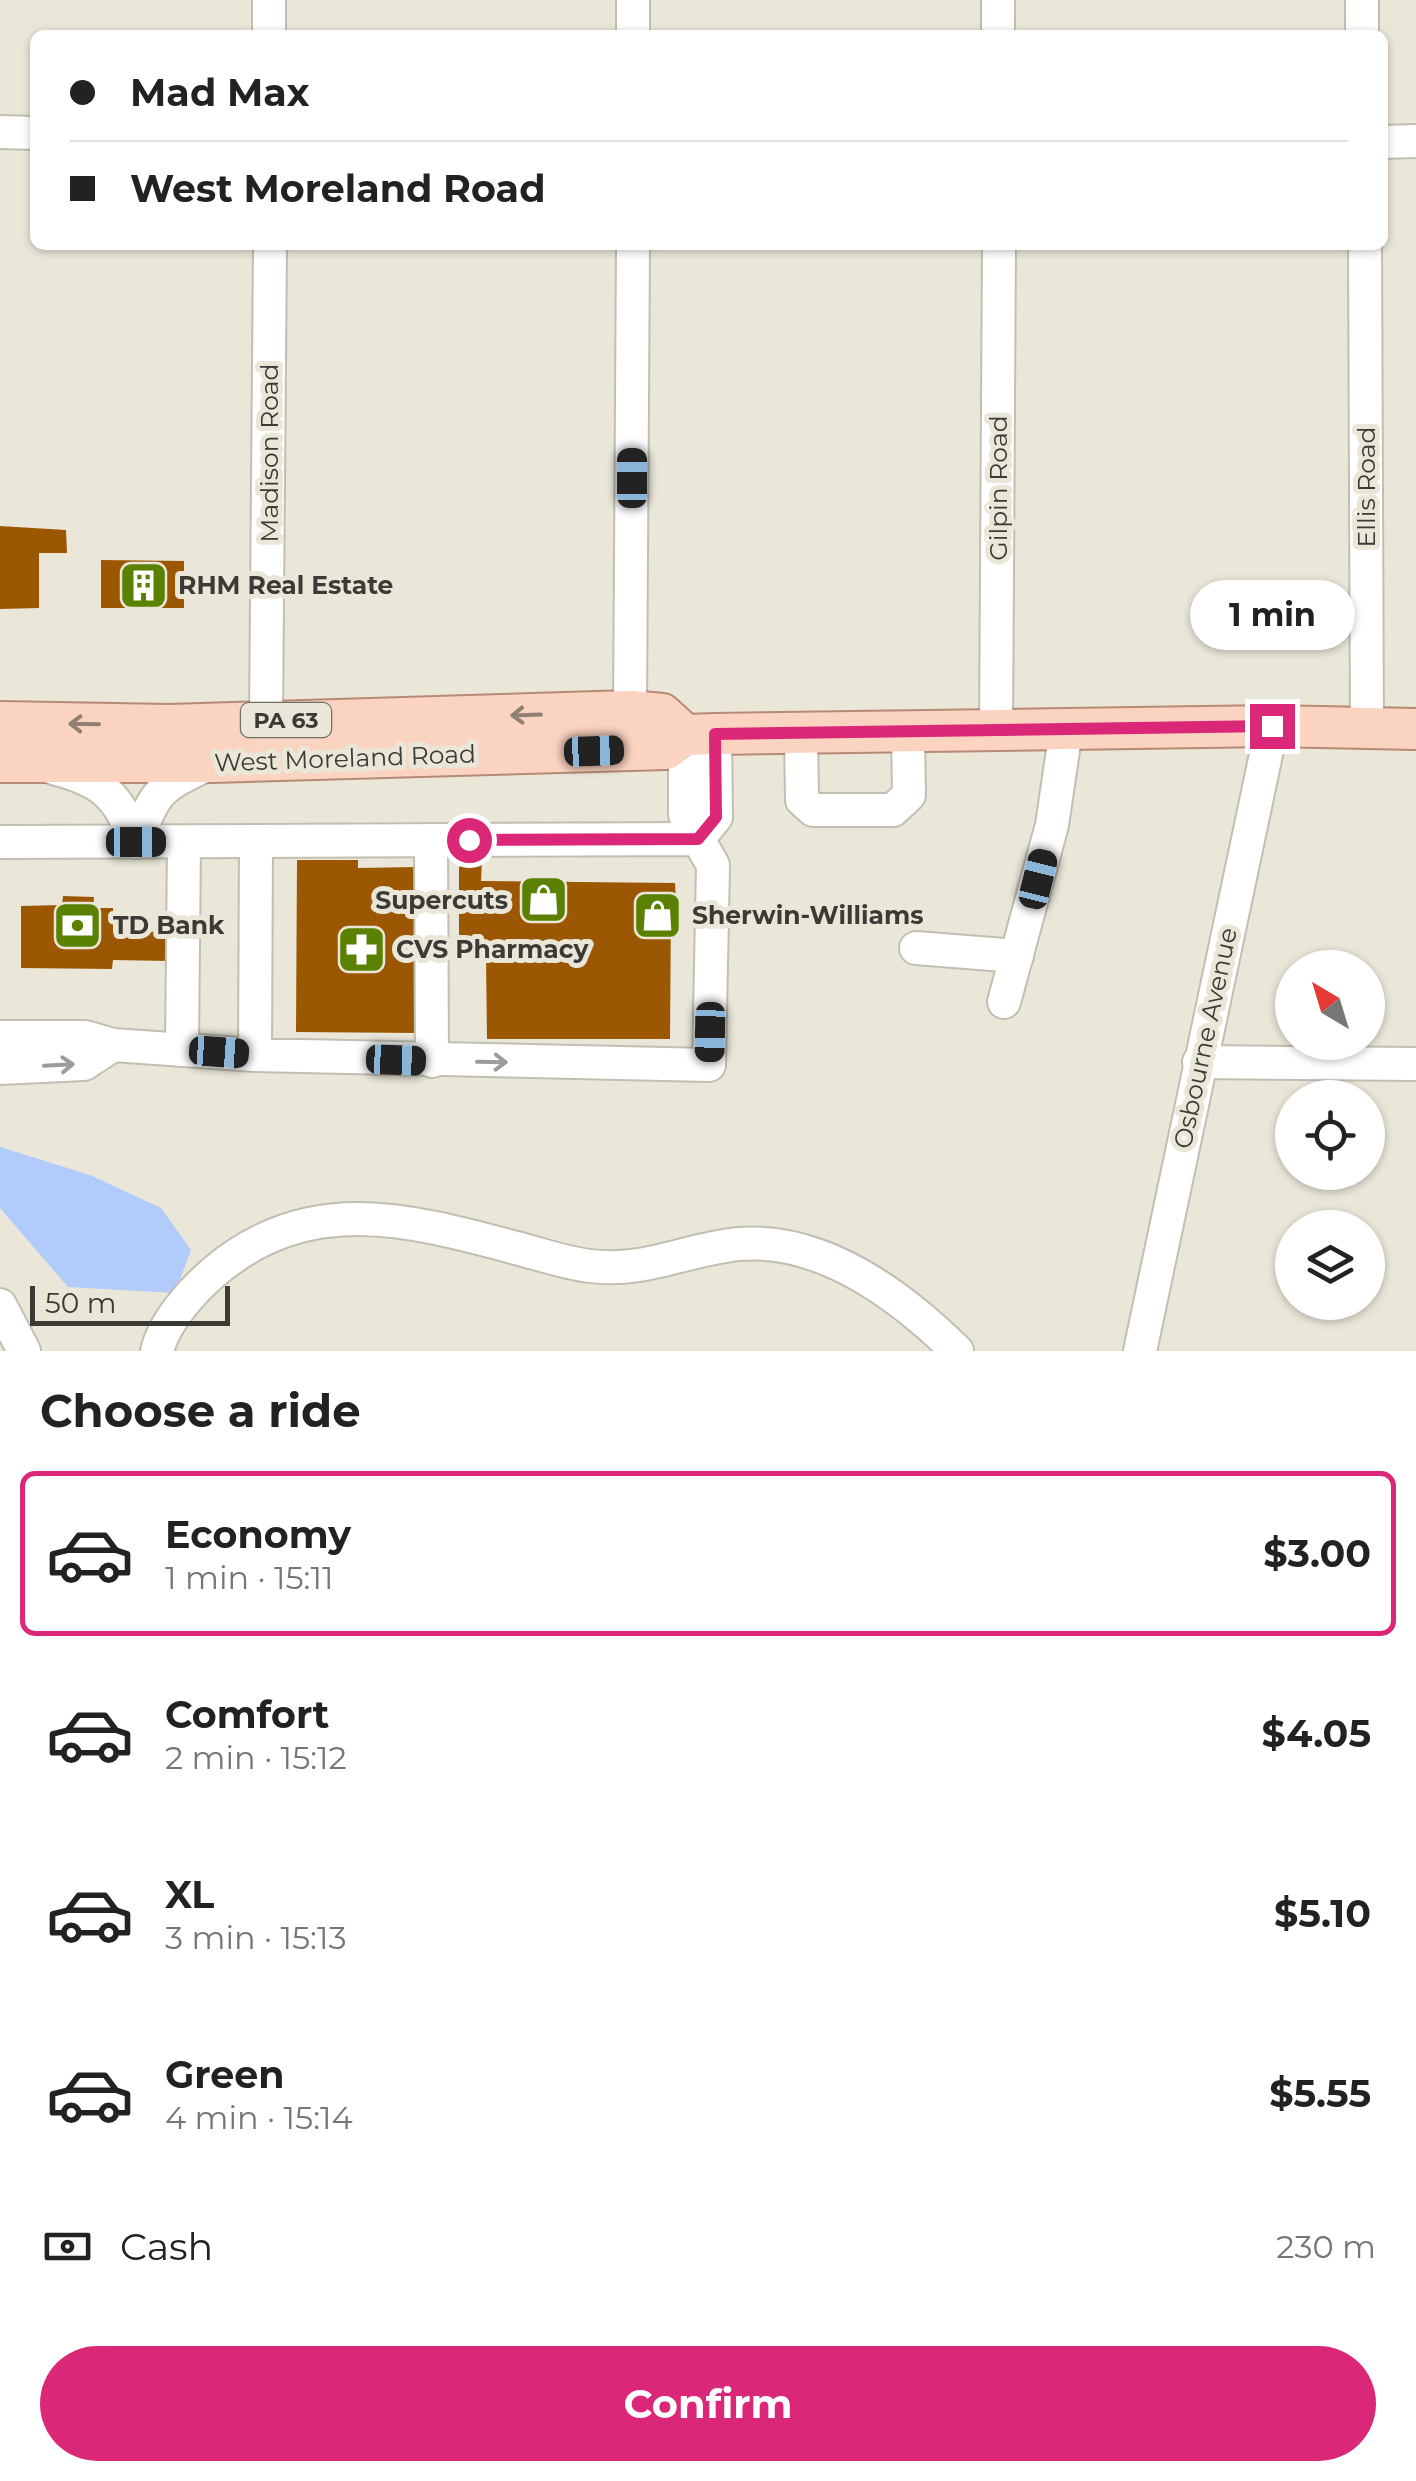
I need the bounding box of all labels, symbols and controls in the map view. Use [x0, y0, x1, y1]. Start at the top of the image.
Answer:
text: Mad Max [130, 69, 309, 116]
text: West Moreland Road [130, 165, 545, 212]
street label: Madison Road [254, 364, 284, 543]
street label: Gilpin Road [983, 415, 1013, 561]
street label: Ellis Road [1351, 426, 1381, 548]
car [617, 448, 647, 508]
building icon: RHM Real Estate [117, 559, 169, 611]
place label: RHM Real Estate [178, 570, 393, 600]
callout: 1 min [1190, 581, 1354, 651]
text: 1 min [1229, 595, 1316, 634]
road number: PA 63 [241, 703, 331, 737]
route end [1250, 704, 1295, 749]
one-way arrow [511, 706, 543, 725]
one-way arrow [69, 715, 101, 734]
car [563, 735, 625, 767]
street label: West Moreland Road [214, 738, 476, 778]
route start [447, 818, 492, 863]
car [106, 827, 166, 857]
car [1016, 846, 1060, 912]
shop icon: Supercuts [517, 874, 569, 926]
place label: Supercuts [375, 885, 508, 915]
shop icon: Sherwin-Williams [631, 889, 683, 941]
bank icon: TD Bank [52, 899, 104, 951]
place label: Sherwin-Williams [692, 900, 923, 930]
place label: TD Bank [113, 910, 225, 940]
pharmacy icon: CVS Pharmacy [335, 923, 387, 975]
street label: Osbourne Avenue [1167, 925, 1243, 1151]
place label: CVS Pharmacy [396, 934, 590, 964]
north arrow [1275, 950, 1385, 1060]
map controls [1275, 950, 1385, 1320]
car [694, 1002, 726, 1062]
car [188, 1035, 250, 1069]
car [365, 1044, 427, 1076]
one-way arrow [476, 1052, 508, 1071]
one-way arrow [43, 1055, 75, 1074]
button: locate [1275, 1080, 1385, 1190]
button: layers [1275, 1210, 1385, 1320]
scale bar [30, 1281, 230, 1326]
text: 50 m [45, 1286, 116, 1320]
text: Choose a ride [40, 1383, 361, 1438]
icon: car [45, 1509, 135, 1599]
text: Economy [165, 1511, 351, 1558]
text: $3.00 [1263, 1530, 1371, 1577]
text: 1 min · 15:11 [165, 1558, 334, 1597]
icon: car [45, 1689, 135, 1779]
text: Comfort [165, 1691, 329, 1738]
text: $4.05 [1262, 1710, 1371, 1757]
text: 2 min · 15:12 [165, 1738, 347, 1777]
icon: car [45, 1869, 135, 1959]
text: XL [165, 1871, 214, 1918]
text: $5.10 [1274, 1890, 1371, 1937]
text: 3 min · 15:13 [165, 1918, 347, 1957]
icon: car [45, 2049, 135, 2139]
text: Green [165, 2051, 285, 2098]
text: $5.55 [1269, 2070, 1371, 2117]
text: 4 min · 15:14 [165, 2098, 353, 2137]
icon: cash [40, 2219, 95, 2274]
text: Cash [120, 2223, 213, 2270]
text: 230 m [1276, 2227, 1376, 2266]
button: Confirm [40, 2346, 1376, 2461]

